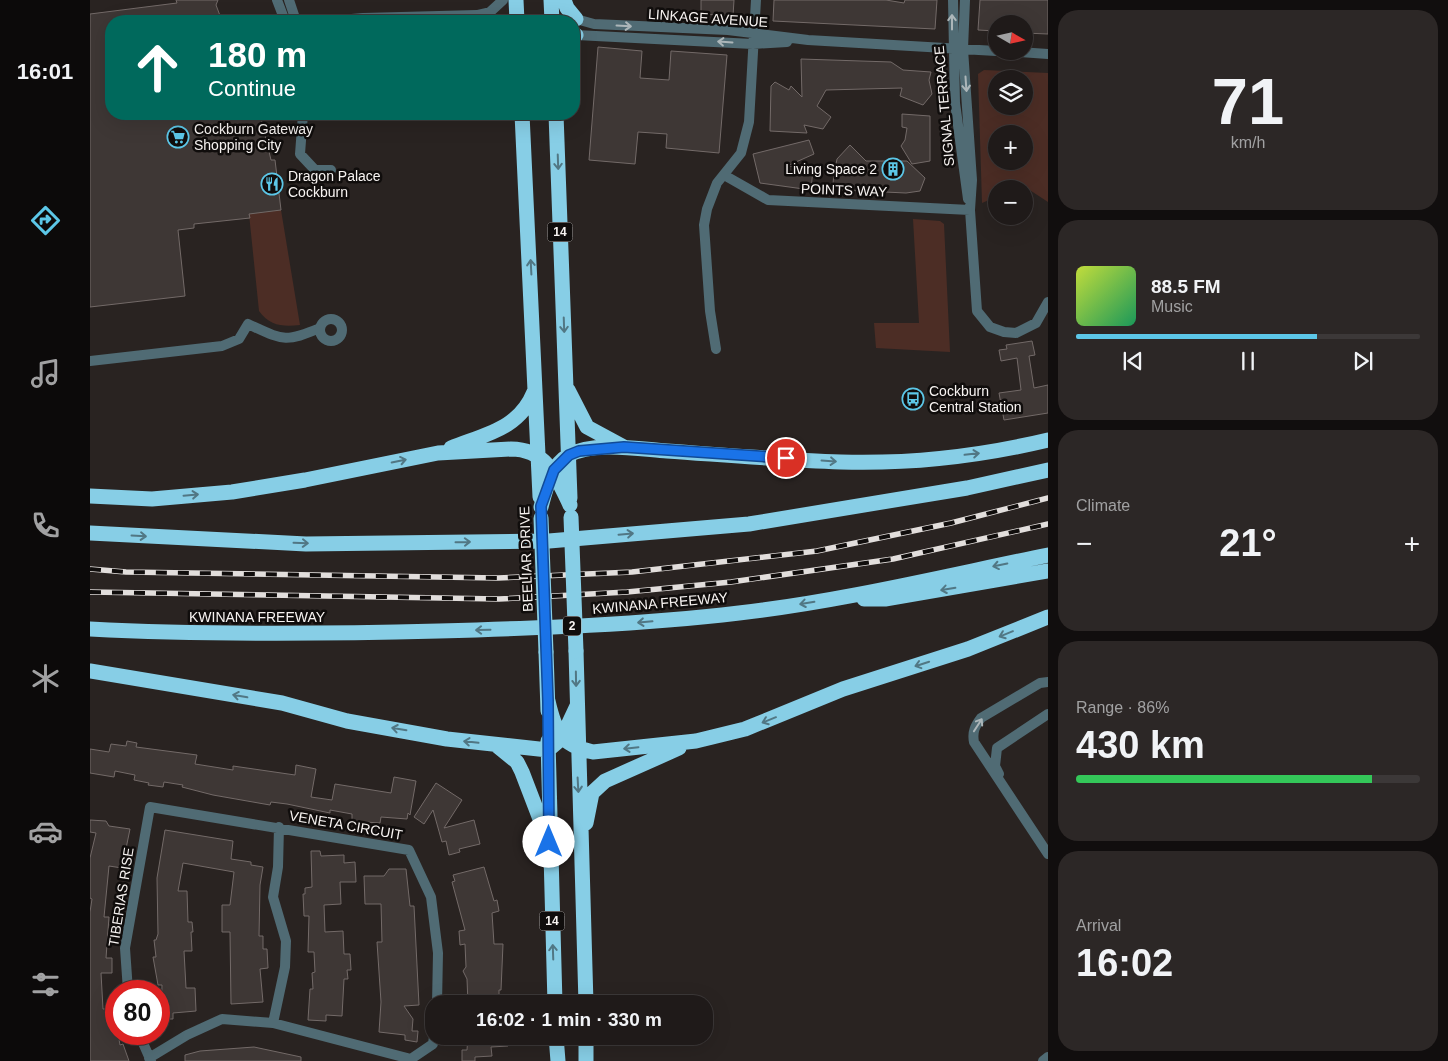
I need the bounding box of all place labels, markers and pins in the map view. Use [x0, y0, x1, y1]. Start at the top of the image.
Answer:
place label: Cockburn Gateway Shopping City [194, 121, 313, 153]
supermarket icon: Cockburn Gateway Shopping City [166, 125, 190, 149]
building icon: Living Space 2 [881, 157, 905, 181]
place label: Living Space 2 [785, 161, 877, 177]
place label: Dragon Palace Cockburn [288, 168, 381, 200]
restaurant icon: Dragon Palace Cockburn [260, 172, 284, 196]
place label: Cockburn Central Station [929, 383, 1022, 415]
bus stop icon: Cockburn Central Station [901, 387, 925, 411]
pin [765, 437, 807, 479]

